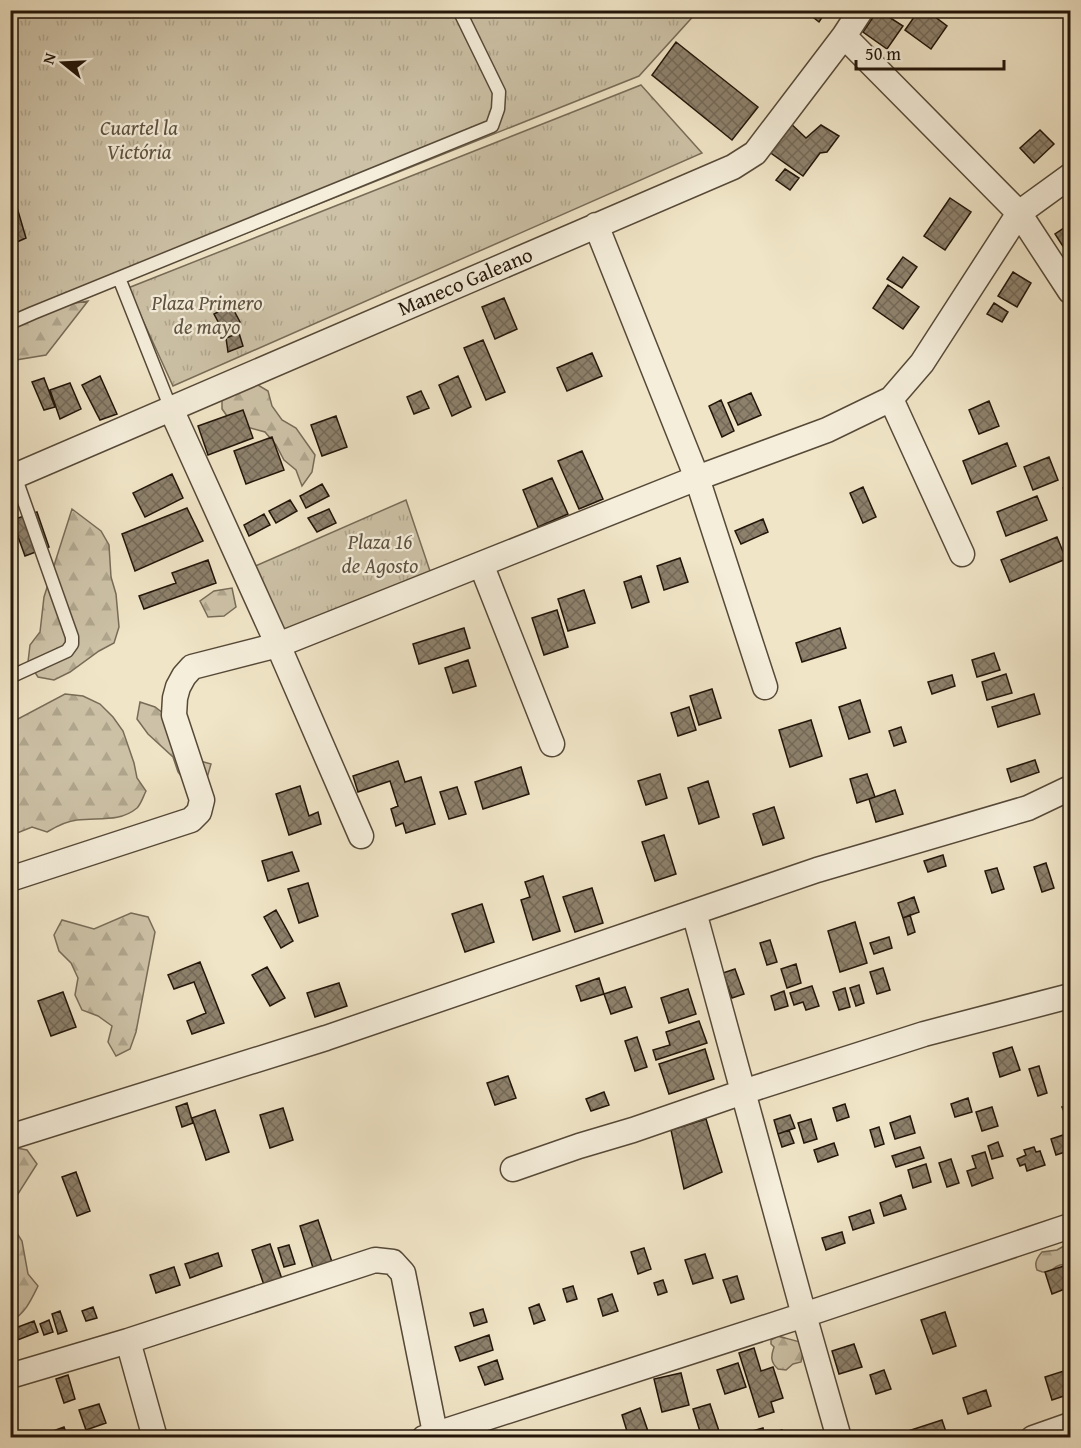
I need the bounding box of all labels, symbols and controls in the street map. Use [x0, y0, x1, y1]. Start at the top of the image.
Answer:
north arrow [33, 33, 93, 93]
scale bar [856, 33, 1004, 71]
text: 50 m [865, 40, 901, 67]
text: N [36, 49, 62, 67]
park label: Cuartel la Victória [100, 112, 178, 167]
street label: Maneco Galeano [393, 239, 537, 323]
park label: Plaza Primero de mayo [151, 287, 262, 342]
park label: Plaza 16 de Agosto [342, 526, 418, 581]

